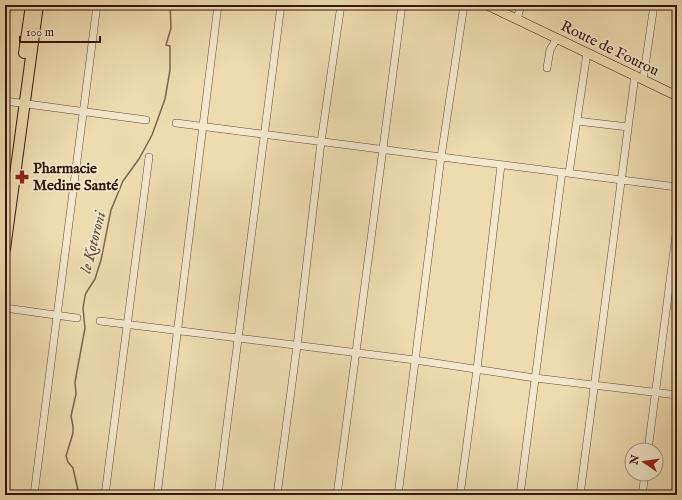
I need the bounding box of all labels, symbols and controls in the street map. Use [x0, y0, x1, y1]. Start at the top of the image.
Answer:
street label: Route de Fourou [557, 16, 662, 81]
scale bar [20, 18, 100, 44]
text: 100 m [26, 25, 54, 40]
place label: Pharmacie Medine Santé [33, 159, 118, 195]
pharmacy icon: Pharmacie Medine Santé [14, 169, 30, 185]
water label: le Kotoroni [77, 208, 112, 275]
north arrow [624, 442, 664, 482]
text: N [627, 453, 643, 467]

